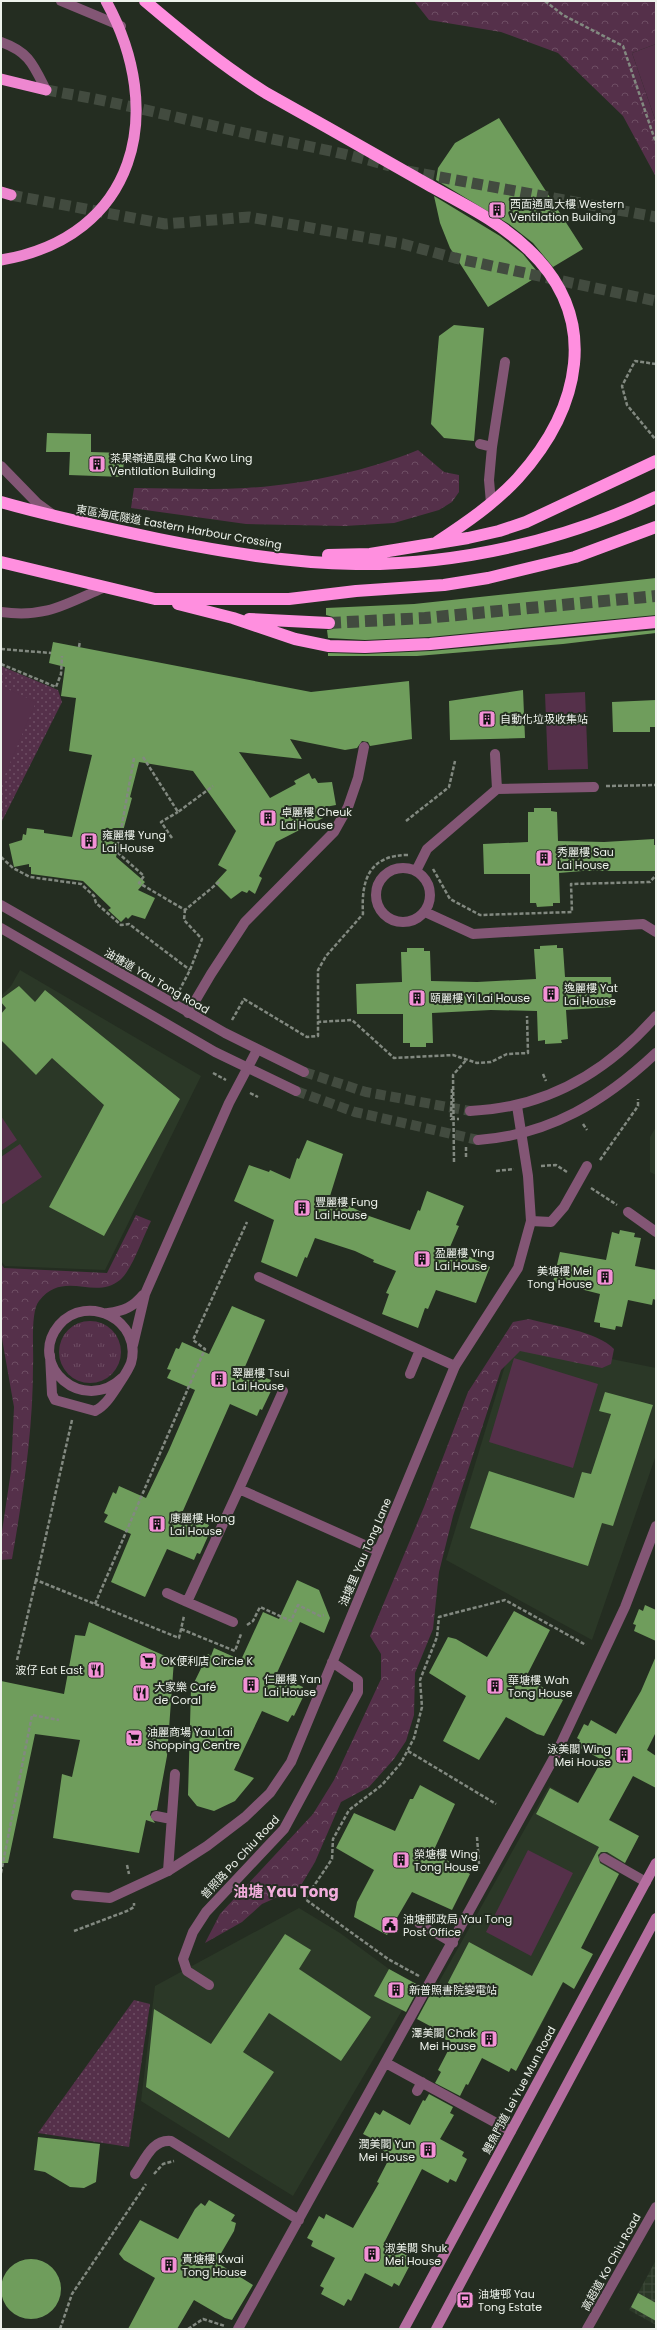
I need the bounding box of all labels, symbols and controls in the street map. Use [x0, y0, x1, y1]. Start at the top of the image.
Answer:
place label: 西面通風大樓 Western Ventilation Building [510, 196, 624, 225]
building icon: 西面通風大樓 Western Ventilation Building [487, 200, 507, 220]
place label: 茶果嶺通風樓 Cha Kwo Ling Ventilation Building [110, 450, 252, 479]
building icon: 茶果嶺通風樓 Cha Kwo Ling Ventilation Building [87, 454, 107, 474]
street label: 東區海底隧道 Eastern Harbour Crossing [75, 501, 283, 553]
building icon: 自動化垃圾收集站 [477, 709, 497, 729]
place label: 自動化垃圾收集站 [500, 711, 588, 727]
place label: 卓麗樓 Cheuk Lai House [281, 804, 352, 833]
building icon: 卓麗樓 Cheuk Lai House [258, 808, 278, 828]
place label: 雍麗樓 Yung Lai House [102, 827, 166, 856]
building icon: 雍麗樓 Yung Lai House [79, 831, 99, 851]
place label: 秀麗樓 Sau Lai House [557, 844, 614, 873]
building icon: 秀麗樓 Sau Lai House [534, 848, 554, 868]
street label: 油塘道 Yau Tong Road [102, 944, 212, 1018]
place label: 逸麗樓 Yat Lai House [564, 980, 618, 1009]
building icon: 逸麗樓 Yat Lai House [541, 984, 561, 1004]
building icon: 頤麗樓 Yi Lai House [407, 988, 427, 1008]
place label: 頤麗樓 Yi Lai House [430, 990, 530, 1006]
place label: 豐麗樓 Fung Lai House [315, 1194, 378, 1223]
building icon: 豐麗樓 Fung Lai House [292, 1198, 312, 1218]
place label: 盈麗樓 Ying Lai House [435, 1245, 495, 1274]
building icon: 盈麗樓 Ying Lai House [412, 1249, 432, 1269]
place label: 美塘樓 Mei Tong House [527, 1263, 592, 1292]
building icon: 美塘樓 Mei Tong House [595, 1267, 615, 1287]
place label: 翠麗樓 Tsui Lai House [232, 1365, 290, 1394]
building icon: 翠麗樓 Tsui Lai House [209, 1369, 229, 1389]
street label: 油塘里 Yau Tong Lane [335, 1495, 395, 1609]
place label: 康麗樓 Hong Lai House [170, 1510, 235, 1539]
building icon: 康麗樓 Hong Lai House [147, 1514, 167, 1534]
supermarket icon: OK便利店 Circle K [138, 1651, 158, 1671]
place label: OK便利店 Circle K [161, 1653, 254, 1669]
restaurant icon: 波仔 Eat East [86, 1660, 106, 1680]
place label: 波仔 Eat East [15, 1662, 83, 1678]
place label: 仁麗樓 Yan Lai House [264, 1671, 321, 1700]
place label: 華塘樓 Wah Tong House [508, 1672, 573, 1701]
building icon: 仁麗樓 Yan Lai House [241, 1675, 261, 1695]
building icon: 華塘樓 Wah Tong House [485, 1676, 505, 1696]
place label: 大家樂 Café de Coral [154, 1679, 216, 1708]
restaurant icon: 大家樂 Café de Coral [131, 1683, 151, 1703]
place label: 油麗商場 Yau Lai Shopping Centre [147, 1724, 240, 1753]
supermarket icon: 油麗商場 Yau Lai Shopping Centre [124, 1728, 144, 1748]
place label: 泳美閣 Wing Mei House [547, 1741, 611, 1770]
building icon: 泳美閣 Wing Mei House [614, 1745, 634, 1765]
street label: 普照路 Po Chiu Road [197, 1812, 283, 1902]
place label: 榮塘樓 Wing Tong House [414, 1846, 479, 1875]
building icon: 榮塘樓 Wing Tong House [391, 1850, 411, 1870]
district label: 油塘 Yau Tong [233, 1881, 339, 1902]
place label: 油塘郵政局 Yau Tong Post Office [403, 1911, 512, 1940]
public building icon: 油塘郵政局 Yau Tong Post Office [380, 1915, 400, 1935]
building icon: 新普照書院變電站 [386, 1980, 406, 2000]
place label: 新普照書院變電站 [409, 1982, 497, 1998]
street label: 鯉魚門道 Lei Yue Mun Road [478, 2023, 560, 2157]
place label: 澤美閣 Chak Mei House [411, 2025, 476, 2054]
building icon: 澤美閣 Chak Mei House [479, 2029, 499, 2049]
place label: 潤美閣 Yun Mei House [359, 2136, 415, 2165]
building icon: 潤美閣 Yun Mei House [418, 2140, 438, 2160]
street label: 高超道 Ko Chiu Road [578, 2210, 644, 2314]
place label: 淑美閣 Shuk Mei House [385, 2240, 447, 2269]
building icon: 淑美閣 Shuk Mei House [362, 2244, 382, 2264]
place label: 貴塘樓 Kwai Tong House [182, 2251, 247, 2280]
building icon: 貴塘樓 Kwai Tong House [159, 2255, 179, 2275]
place label: 油塘邨 Yau Tong Estate [478, 2286, 542, 2315]
bus stop icon: 油塘邨 Yau Tong Estate [455, 2290, 475, 2310]

